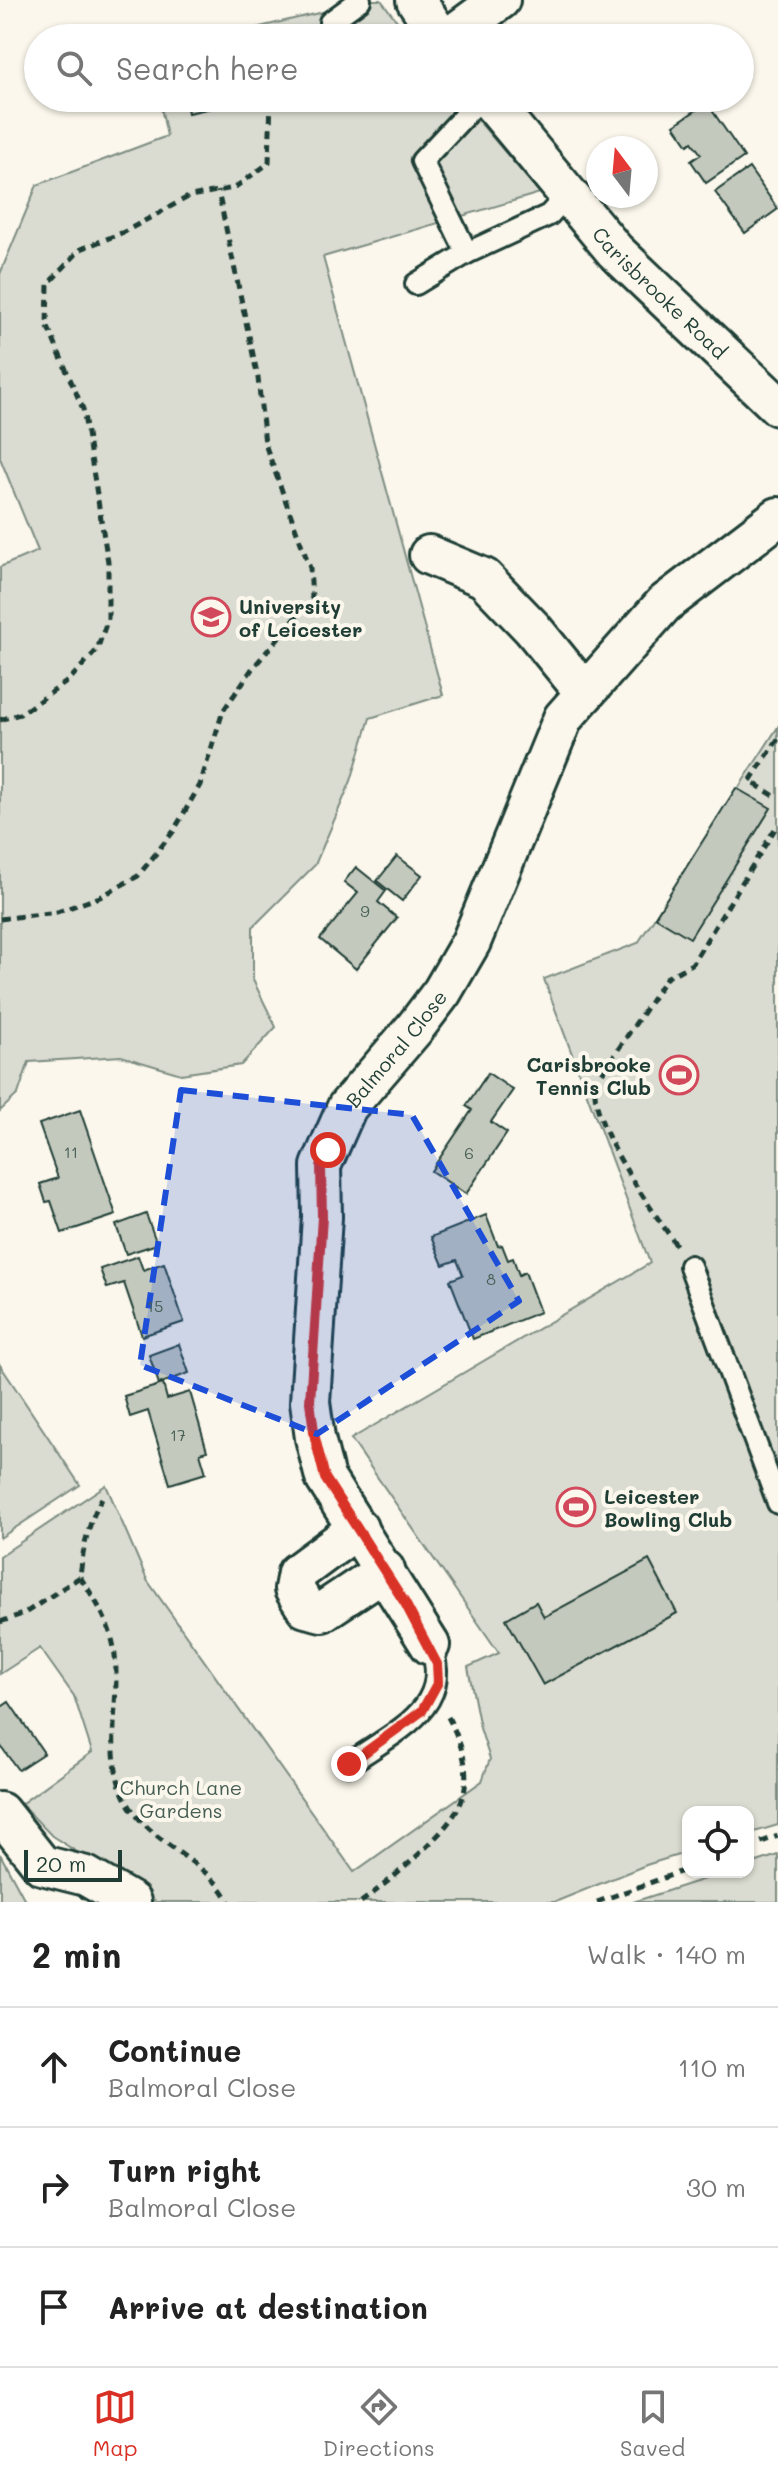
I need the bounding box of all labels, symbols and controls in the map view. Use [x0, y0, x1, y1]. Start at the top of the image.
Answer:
search box [24, 24, 754, 112]
icon: search [52, 46, 96, 90]
text: Search here [116, 48, 299, 88]
north arrow [586, 136, 658, 208]
street label: Carisbrooke Road [587, 221, 733, 364]
place label: University of Leicester [239, 593, 362, 642]
school or university icon: University of Leicester [190, 596, 232, 638]
house number: 9 [360, 900, 370, 921]
street label: Balmoral Close [340, 985, 452, 1113]
place label: Carisbrooke Tennis Club [527, 1051, 651, 1100]
sports icon: Carisbrooke Tennis Club [658, 1054, 700, 1096]
route start [310, 1132, 346, 1168]
house number: 11 [64, 1141, 78, 1162]
house number: 6 [464, 1142, 474, 1163]
house number: 8 [486, 1268, 496, 1289]
house number: 15 [147, 1295, 163, 1316]
house number: 17 [170, 1424, 186, 1445]
place label: Leicester Bowling Club [604, 1483, 732, 1532]
sports icon: Leicester Bowling Club [555, 1486, 597, 1528]
route end [331, 1746, 367, 1782]
park label: Church Lane Gardens [120, 1774, 242, 1823]
map controls [682, 1806, 754, 1878]
button: locate [682, 1806, 754, 1878]
scale bar [24, 1846, 122, 1882]
text: 20 m [36, 1849, 86, 1878]
text: 2 min [32, 1932, 121, 1977]
text: Walk · 140 m [587, 1937, 746, 1971]
text: Continue [108, 2030, 241, 2070]
icon: ahead [32, 2045, 76, 2089]
text: 110 m [678, 2050, 746, 2084]
text: Balmoral Close [108, 2070, 296, 2104]
text: Turn right [108, 2150, 261, 2190]
icon: right [32, 2165, 76, 2209]
text: 30 m [686, 2170, 746, 2204]
text: Balmoral Close [108, 2190, 296, 2224]
icon: arrive [32, 2285, 76, 2329]
text: Arrive at destination [108, 2287, 428, 2327]
tab: Map [93, 2385, 138, 2462]
tab: Directions [323, 2385, 435, 2462]
tab: Saved [620, 2385, 685, 2462]

